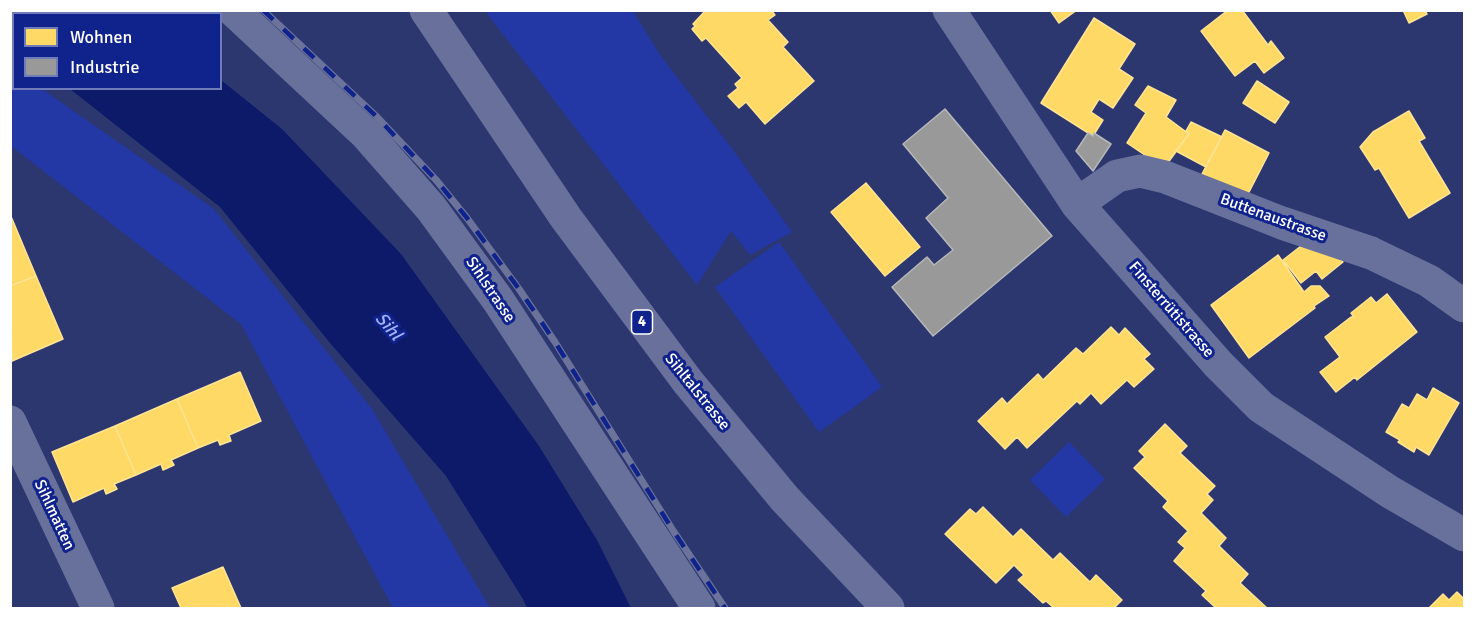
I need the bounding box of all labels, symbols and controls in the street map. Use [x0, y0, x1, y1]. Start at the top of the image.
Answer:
legend [12, 12, 222, 90]
text: Wohnen [70, 26, 132, 48]
text: Industrie [70, 56, 140, 78]
street label: Buttenaustrasse [1217, 190, 1329, 246]
street label: Sihlstrasse [461, 253, 519, 327]
street label: Finsterrütistrasse [1124, 258, 1218, 362]
water label: Sihl [370, 309, 406, 345]
road number: 4 [632, 310, 652, 334]
street label: Sihltalstrasse [660, 350, 734, 434]
street label: Sihlmatten [29, 477, 79, 553]

